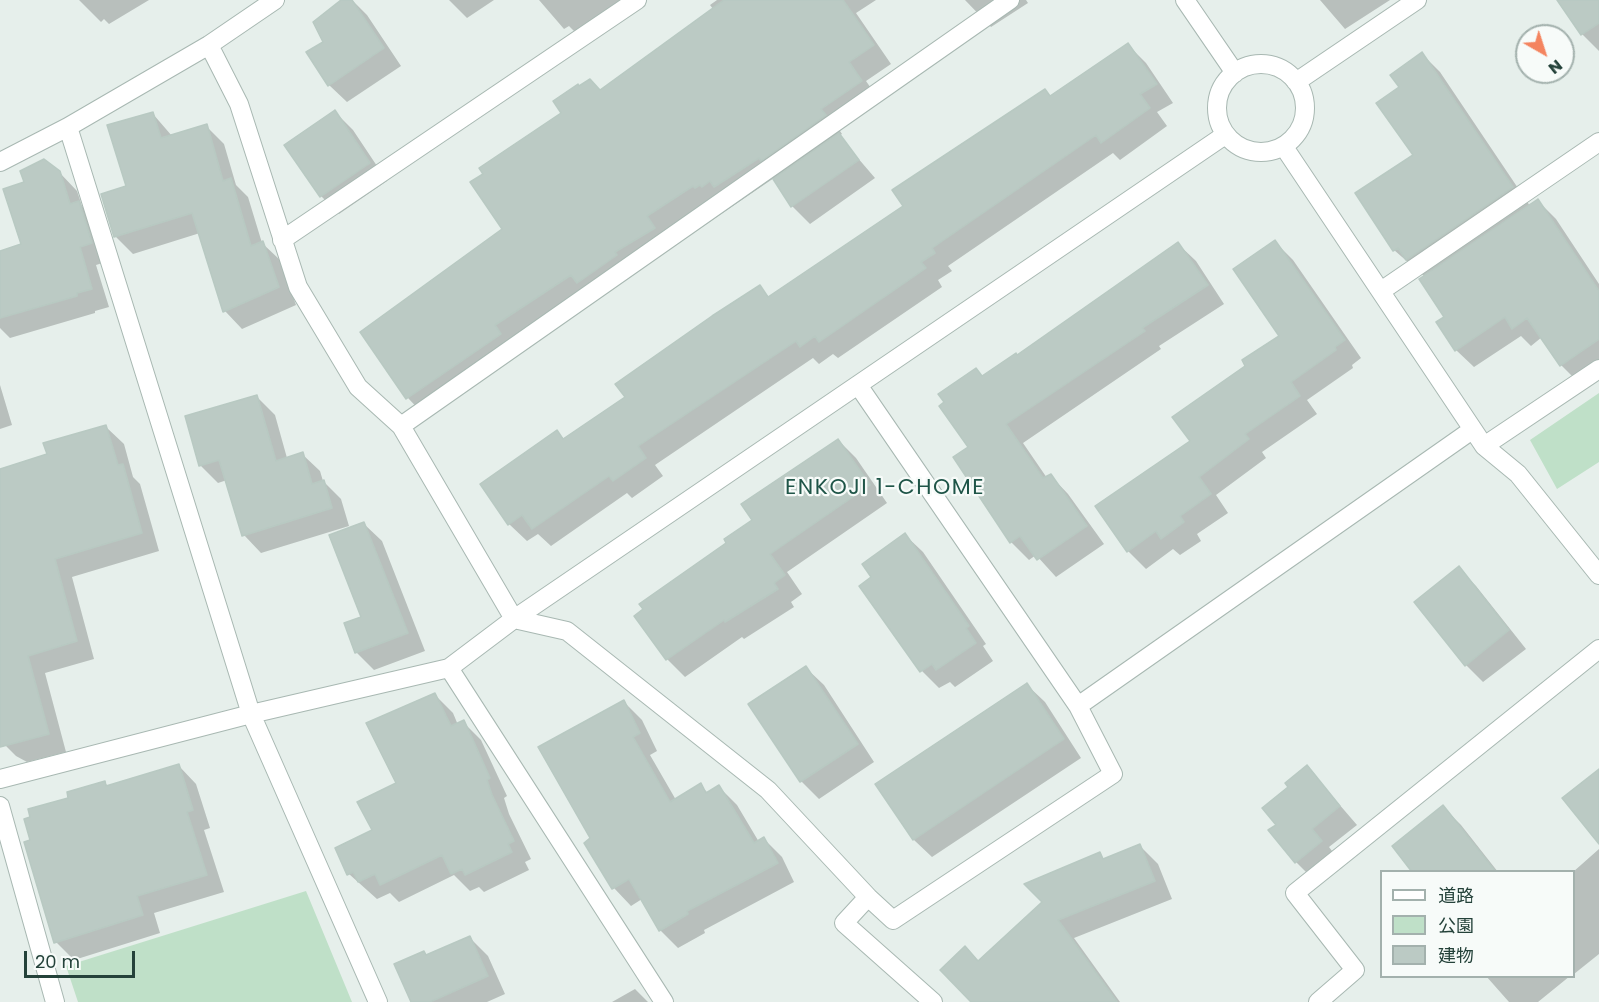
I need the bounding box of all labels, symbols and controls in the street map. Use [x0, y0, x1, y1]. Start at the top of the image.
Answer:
north arrow [1515, 24, 1575, 84]
text: N [1543, 54, 1567, 80]
district label: ENKOJI 1-CHOME [785, 475, 985, 501]
legend [1380, 870, 1575, 978]
text: 道路 [1438, 883, 1474, 908]
text: 公園 [1438, 913, 1474, 938]
scale bar [27, 939, 138, 977]
text: 建物 [1438, 943, 1474, 968]
text: 20 m [35, 949, 80, 974]

